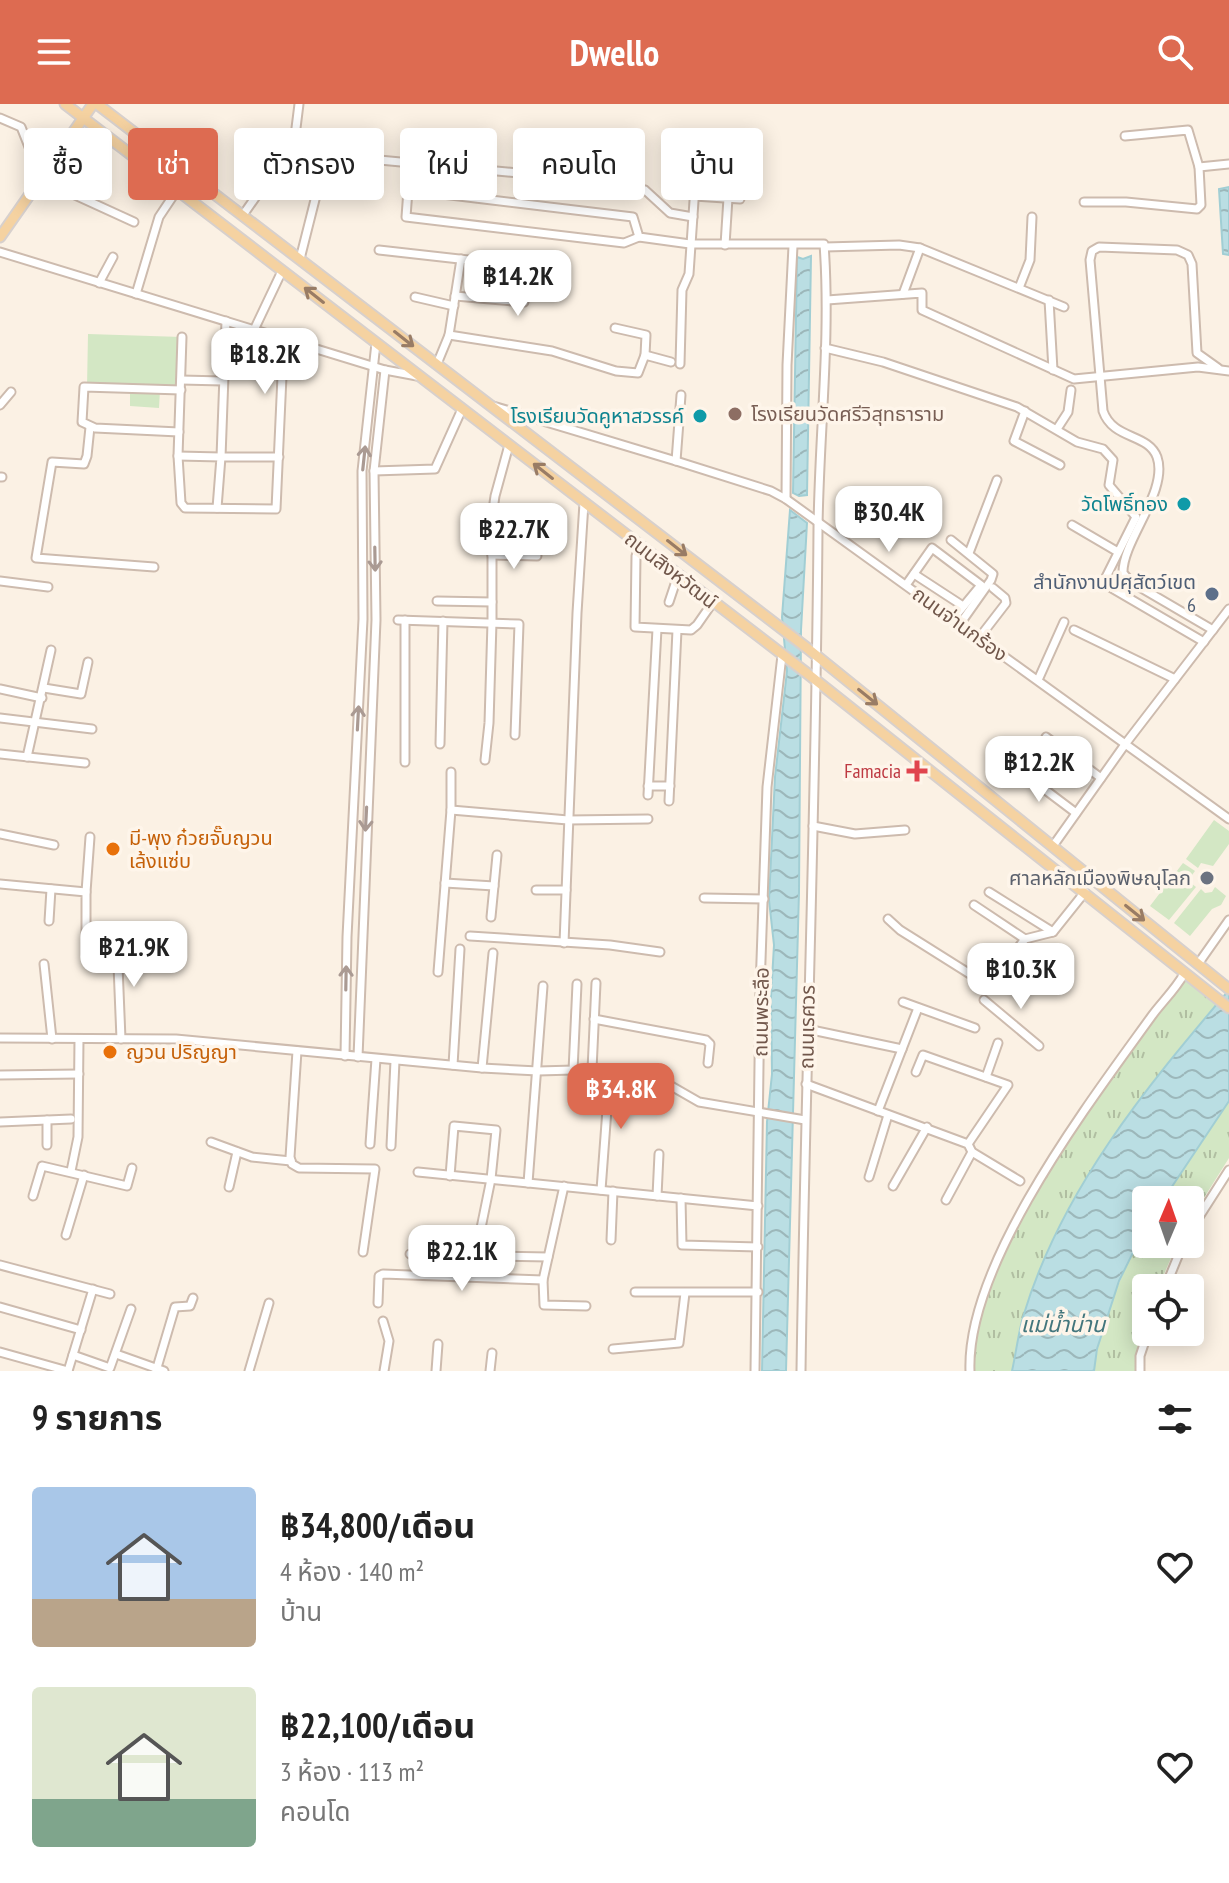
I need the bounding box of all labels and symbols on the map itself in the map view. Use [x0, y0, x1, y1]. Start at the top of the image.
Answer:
pin: ฿14.2K [453, 250, 583, 318]
one-way arrow [304, 287, 325, 304]
pin: ฿18.2K [200, 328, 330, 396]
one-way arrow [393, 330, 414, 347]
place label: โรงเรียนวัดศรีวิสุทธาราม [751, 401, 944, 427]
place label: โรงเรียนวัดคูหาสวรรค์ [511, 403, 684, 429]
marker: โรงเรียนวัดศรีวิสุทธาราม [726, 405, 744, 423]
marker: โรงเรียนวัดคูหาสวรรค์ [691, 407, 709, 425]
one-way arrow [356, 445, 371, 472]
one-way arrow [532, 462, 554, 479]
pin: ฿30.4K [824, 486, 954, 554]
place label: วัดโพธิ์ทอง [1081, 491, 1168, 517]
marker: วัดโพธิ์ทอง [1175, 495, 1193, 513]
pin: ฿22.7K [449, 503, 579, 571]
street label: ถนนสิงหวัฒน์ [619, 526, 723, 614]
one-way arrow [665, 540, 687, 557]
one-way arrow [367, 545, 383, 572]
place label: สำนักงานปศุสัตว์เขต 6 [1033, 569, 1196, 618]
street label: ถนนจ่านกร้อง [907, 581, 1013, 667]
marker: สำนักงานปศุสัตว์เขต 6 [1203, 585, 1221, 603]
one-way arrow [857, 688, 878, 705]
one-way arrow [351, 705, 366, 732]
pin: ฿12.2K [974, 736, 1104, 804]
place label: Famacia [844, 758, 901, 784]
marker: Famacia [908, 762, 926, 780]
one-way arrow [359, 805, 374, 832]
place label: มี-พุง ก๋วยจั๊บญวน เล้งแซ่บ [129, 825, 273, 874]
marker: มี-พุง ก๋วยจั๊บญวน เล้งแซ่บ [104, 840, 122, 858]
place label: ศาลหลักเมืองพิษณุโลก [1009, 865, 1191, 891]
marker: ศาลหลักเมืองพิษณุโลก [1198, 869, 1216, 887]
one-way arrow [1124, 904, 1145, 922]
pin: ฿21.9K [69, 921, 199, 989]
pin: ฿10.3K [956, 943, 1086, 1011]
one-way arrow [338, 965, 354, 992]
street label: ถนนพระลือ [747, 967, 775, 1057]
street label: ถนนเรศวร [793, 985, 821, 1069]
place label: ญวน ปริญญา [126, 1039, 237, 1065]
marker: ญวน ปริญญา [101, 1043, 119, 1061]
pin: ฿34.8K [556, 1063, 686, 1131]
north arrow [1132, 1186, 1204, 1258]
pin: ฿22.1K [397, 1225, 527, 1293]
water label: แม่น้ำน่าน [1021, 1309, 1107, 1338]

